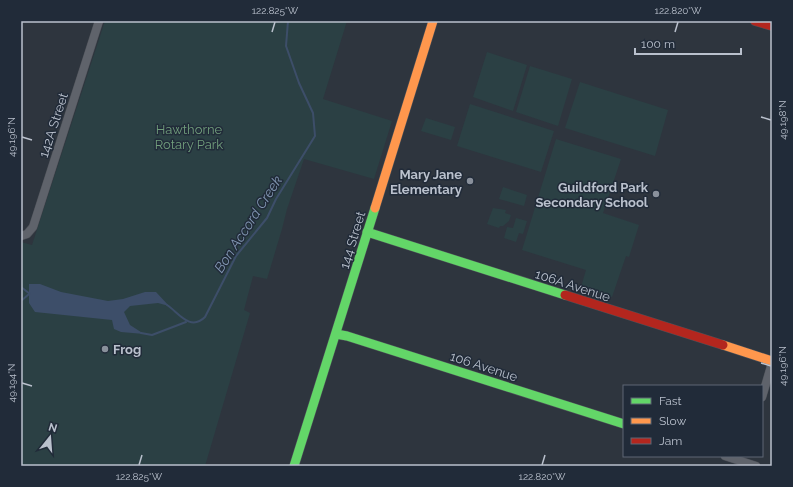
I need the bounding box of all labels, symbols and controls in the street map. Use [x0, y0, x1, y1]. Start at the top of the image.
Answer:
text: 122.825°W [252, 5, 299, 16]
text: 122.820°W [655, 5, 702, 16]
scale bar [635, 30, 741, 56]
text: 100 m [641, 37, 675, 51]
street label: 142A Street [36, 90, 71, 159]
text: 49.198°N [777, 100, 788, 140]
text: 49.196°N [6, 117, 17, 157]
park label: Hawthorne Rotary Park [155, 122, 223, 152]
place label: Mary Jane Elementary [390, 167, 462, 197]
water label: Bon Accord Creek [211, 172, 286, 275]
marker: Mary Jane Elementary [465, 176, 475, 186]
place label: Guildford Park Secondary School [535, 180, 649, 210]
marker: Guildford Park Secondary School [651, 189, 661, 199]
street label: 144 Street [337, 209, 368, 271]
street label: 106A Avenue [533, 266, 613, 305]
place label: Frog [113, 342, 141, 357]
marker: Frog [100, 344, 110, 354]
text: 49.196°N [777, 346, 788, 386]
street label: 106 Avenue [448, 349, 520, 385]
text: 49.194°N [6, 363, 17, 403]
legend [623, 385, 763, 457]
text: Fast [659, 394, 682, 408]
text: Slow [659, 414, 686, 428]
north arrow [30, 417, 70, 457]
text: N [47, 420, 59, 435]
text: Jam [659, 434, 682, 448]
text: 122.825°W [116, 471, 163, 482]
text: 122.820°W [519, 471, 566, 482]

